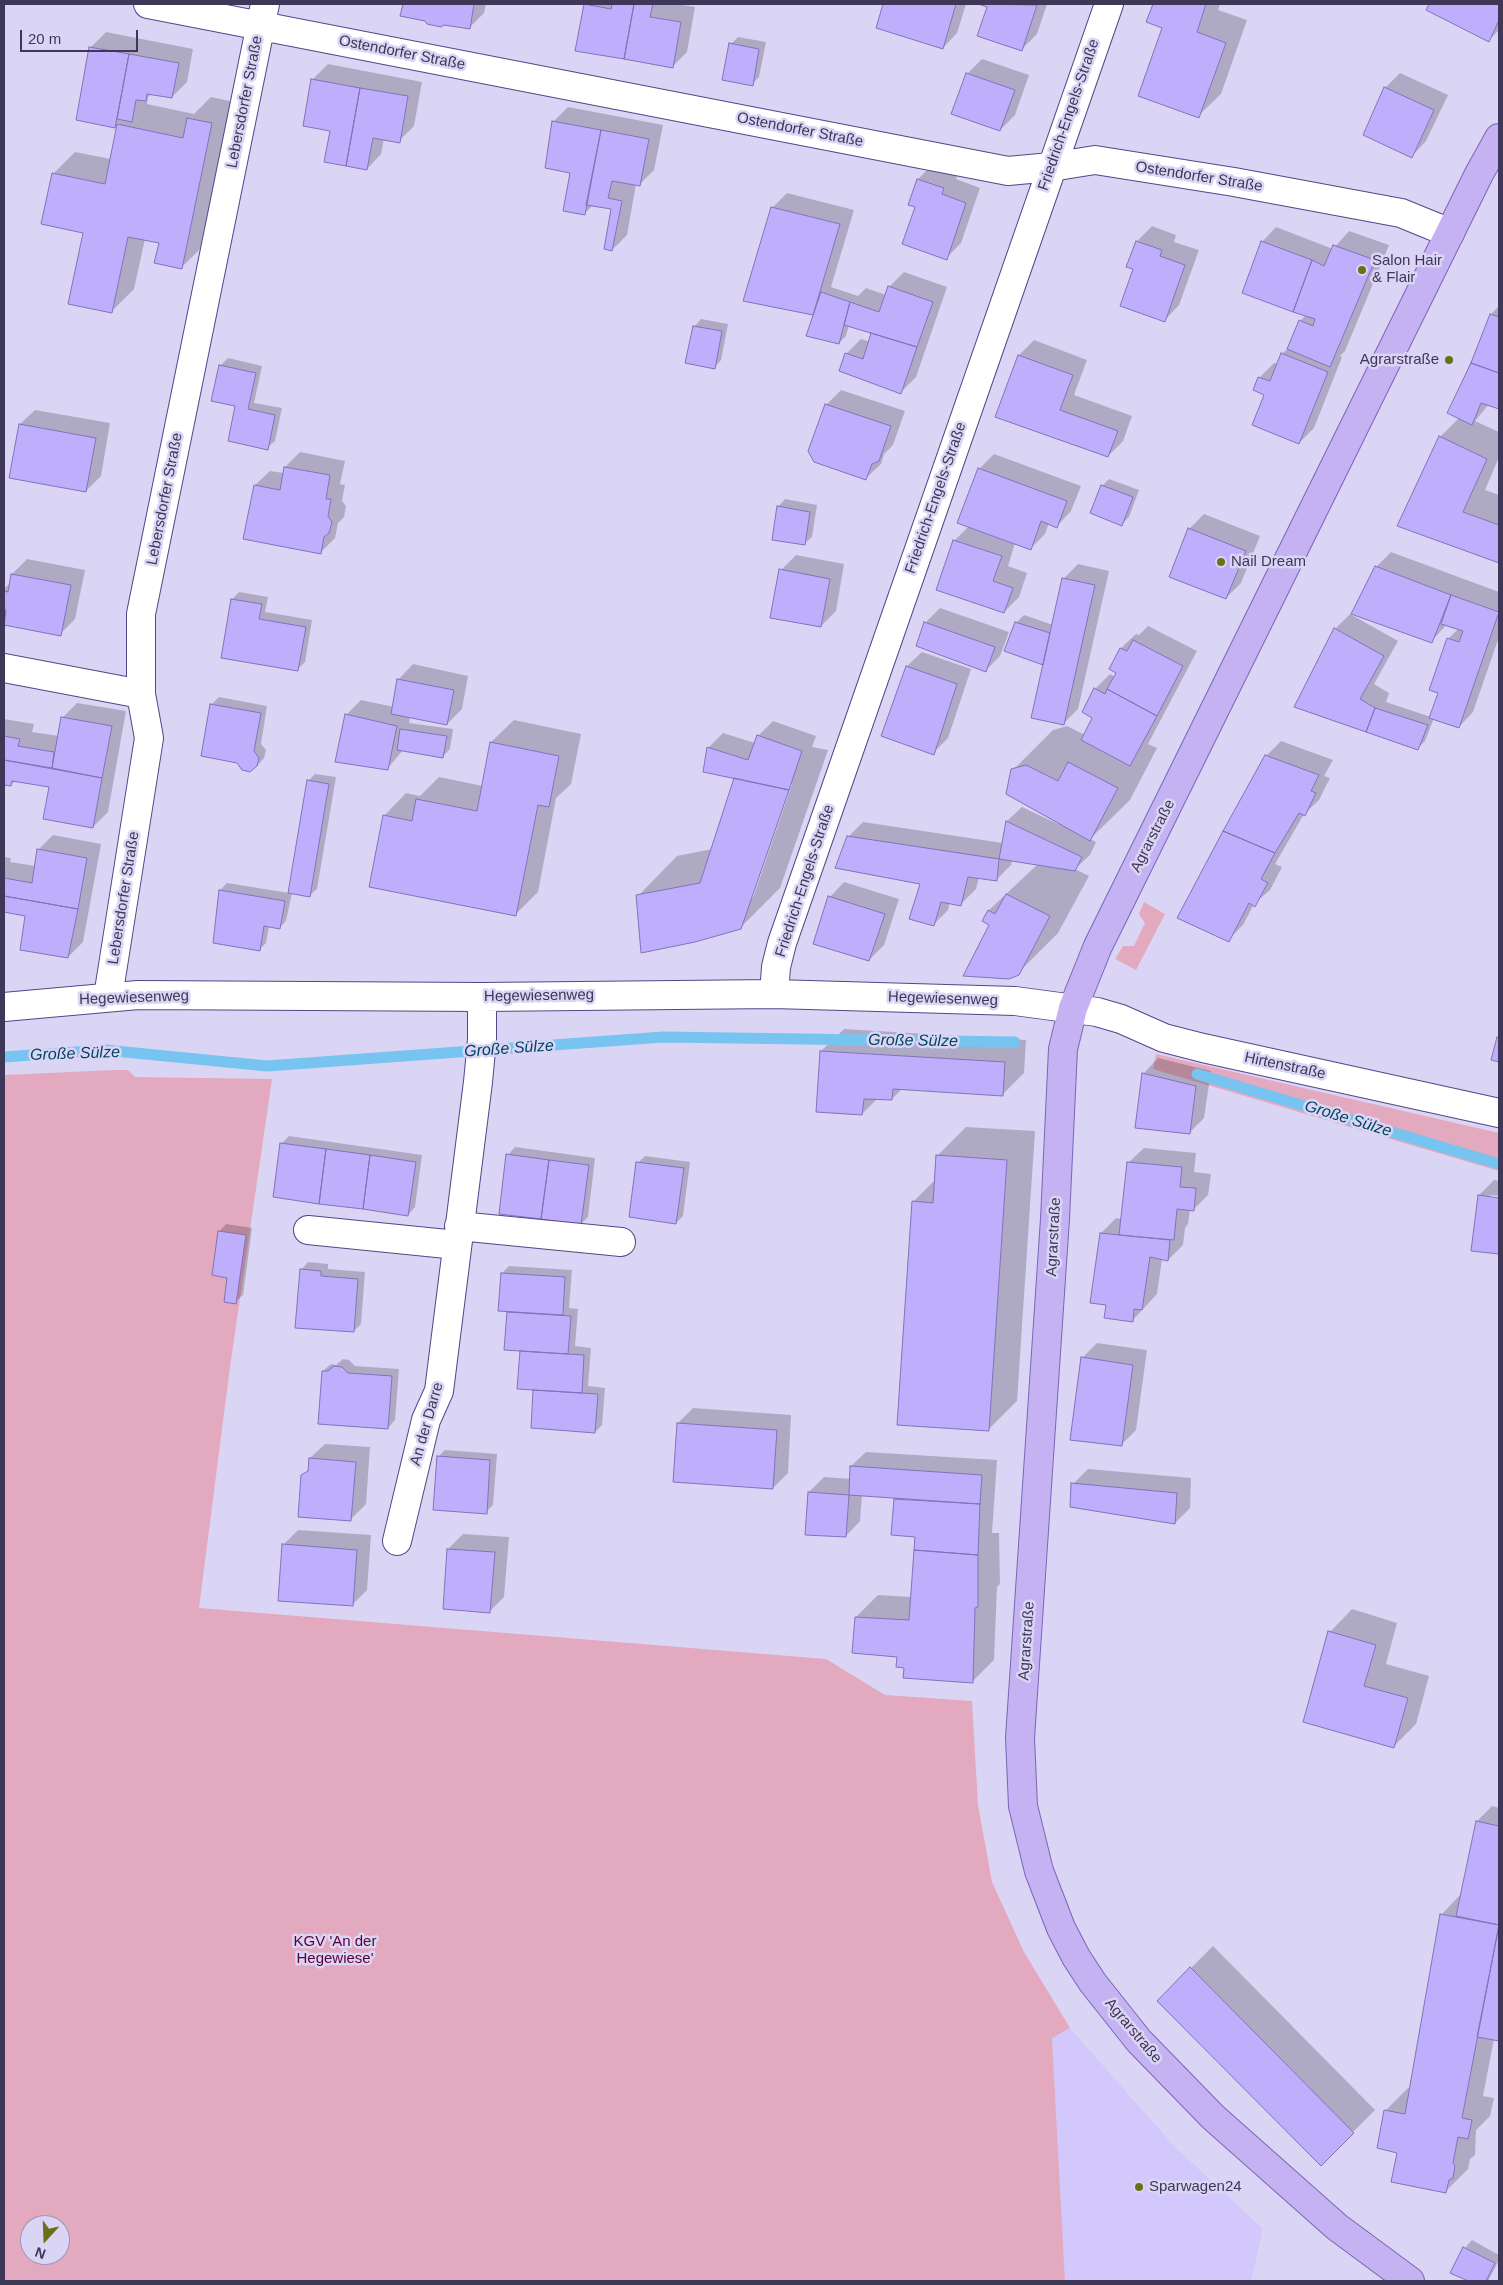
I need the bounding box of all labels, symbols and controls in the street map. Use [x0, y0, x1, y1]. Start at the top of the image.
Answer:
scale bar [22, 20, 140, 52]
text: 20 m [28, 30, 61, 47]
street label: Ostendorfer Straße [337, 32, 467, 74]
street label: Lebersdorfer Straße [223, 34, 267, 170]
street label: Friedrich-Engels-Straße [1035, 37, 1103, 193]
street label: Ostendorfer Straße [735, 109, 865, 151]
street label: Ostendorfer Straße [1134, 158, 1264, 196]
place label: Salon Hair & Flair [1372, 252, 1442, 287]
marker: Salon Hair & Flair [1356, 264, 1368, 276]
place label: Agrarstraße [1360, 351, 1439, 369]
marker: Agrarstraße [1443, 354, 1455, 366]
street label: Friedrich-Engels-Straße [902, 420, 970, 576]
street label: Lebersdorfer Straße [143, 431, 187, 567]
place label: Nail Dream [1231, 553, 1306, 571]
marker: Nail Dream [1215, 556, 1227, 568]
street label: Agrarstraße [1127, 797, 1179, 875]
street label: Friedrich-Engels-Straße [772, 803, 838, 959]
street label: Lebersdorfer Straße [105, 830, 143, 966]
street label: Hegewiesenweg [484, 986, 594, 1006]
street label: Hegewiesenweg [79, 987, 189, 1009]
street label: Hegewiesenweg [888, 988, 998, 1010]
water label: Große Sülze [868, 1031, 958, 1051]
water label: Große Sülze [464, 1036, 554, 1062]
water label: Große Sülze [30, 1043, 120, 1065]
street label: Hirtenstraße [1243, 1049, 1327, 1083]
water label: Große Sülze [1302, 1097, 1394, 1141]
street label: Agrarstraße [1043, 1197, 1065, 1277]
street label: An der Darre [407, 1380, 447, 1468]
street label: Agrarstraße [1015, 1601, 1039, 1681]
park label: KGV 'An der Hegewiese' [294, 1933, 376, 1968]
street label: Agrarstraße [1101, 1995, 1165, 2067]
place label: Sparwagen24 [1149, 2178, 1242, 2196]
marker: Sparwagen24 [1133, 2181, 1145, 2193]
north arrow [20, 2215, 70, 2265]
text: N [33, 2244, 48, 2262]

